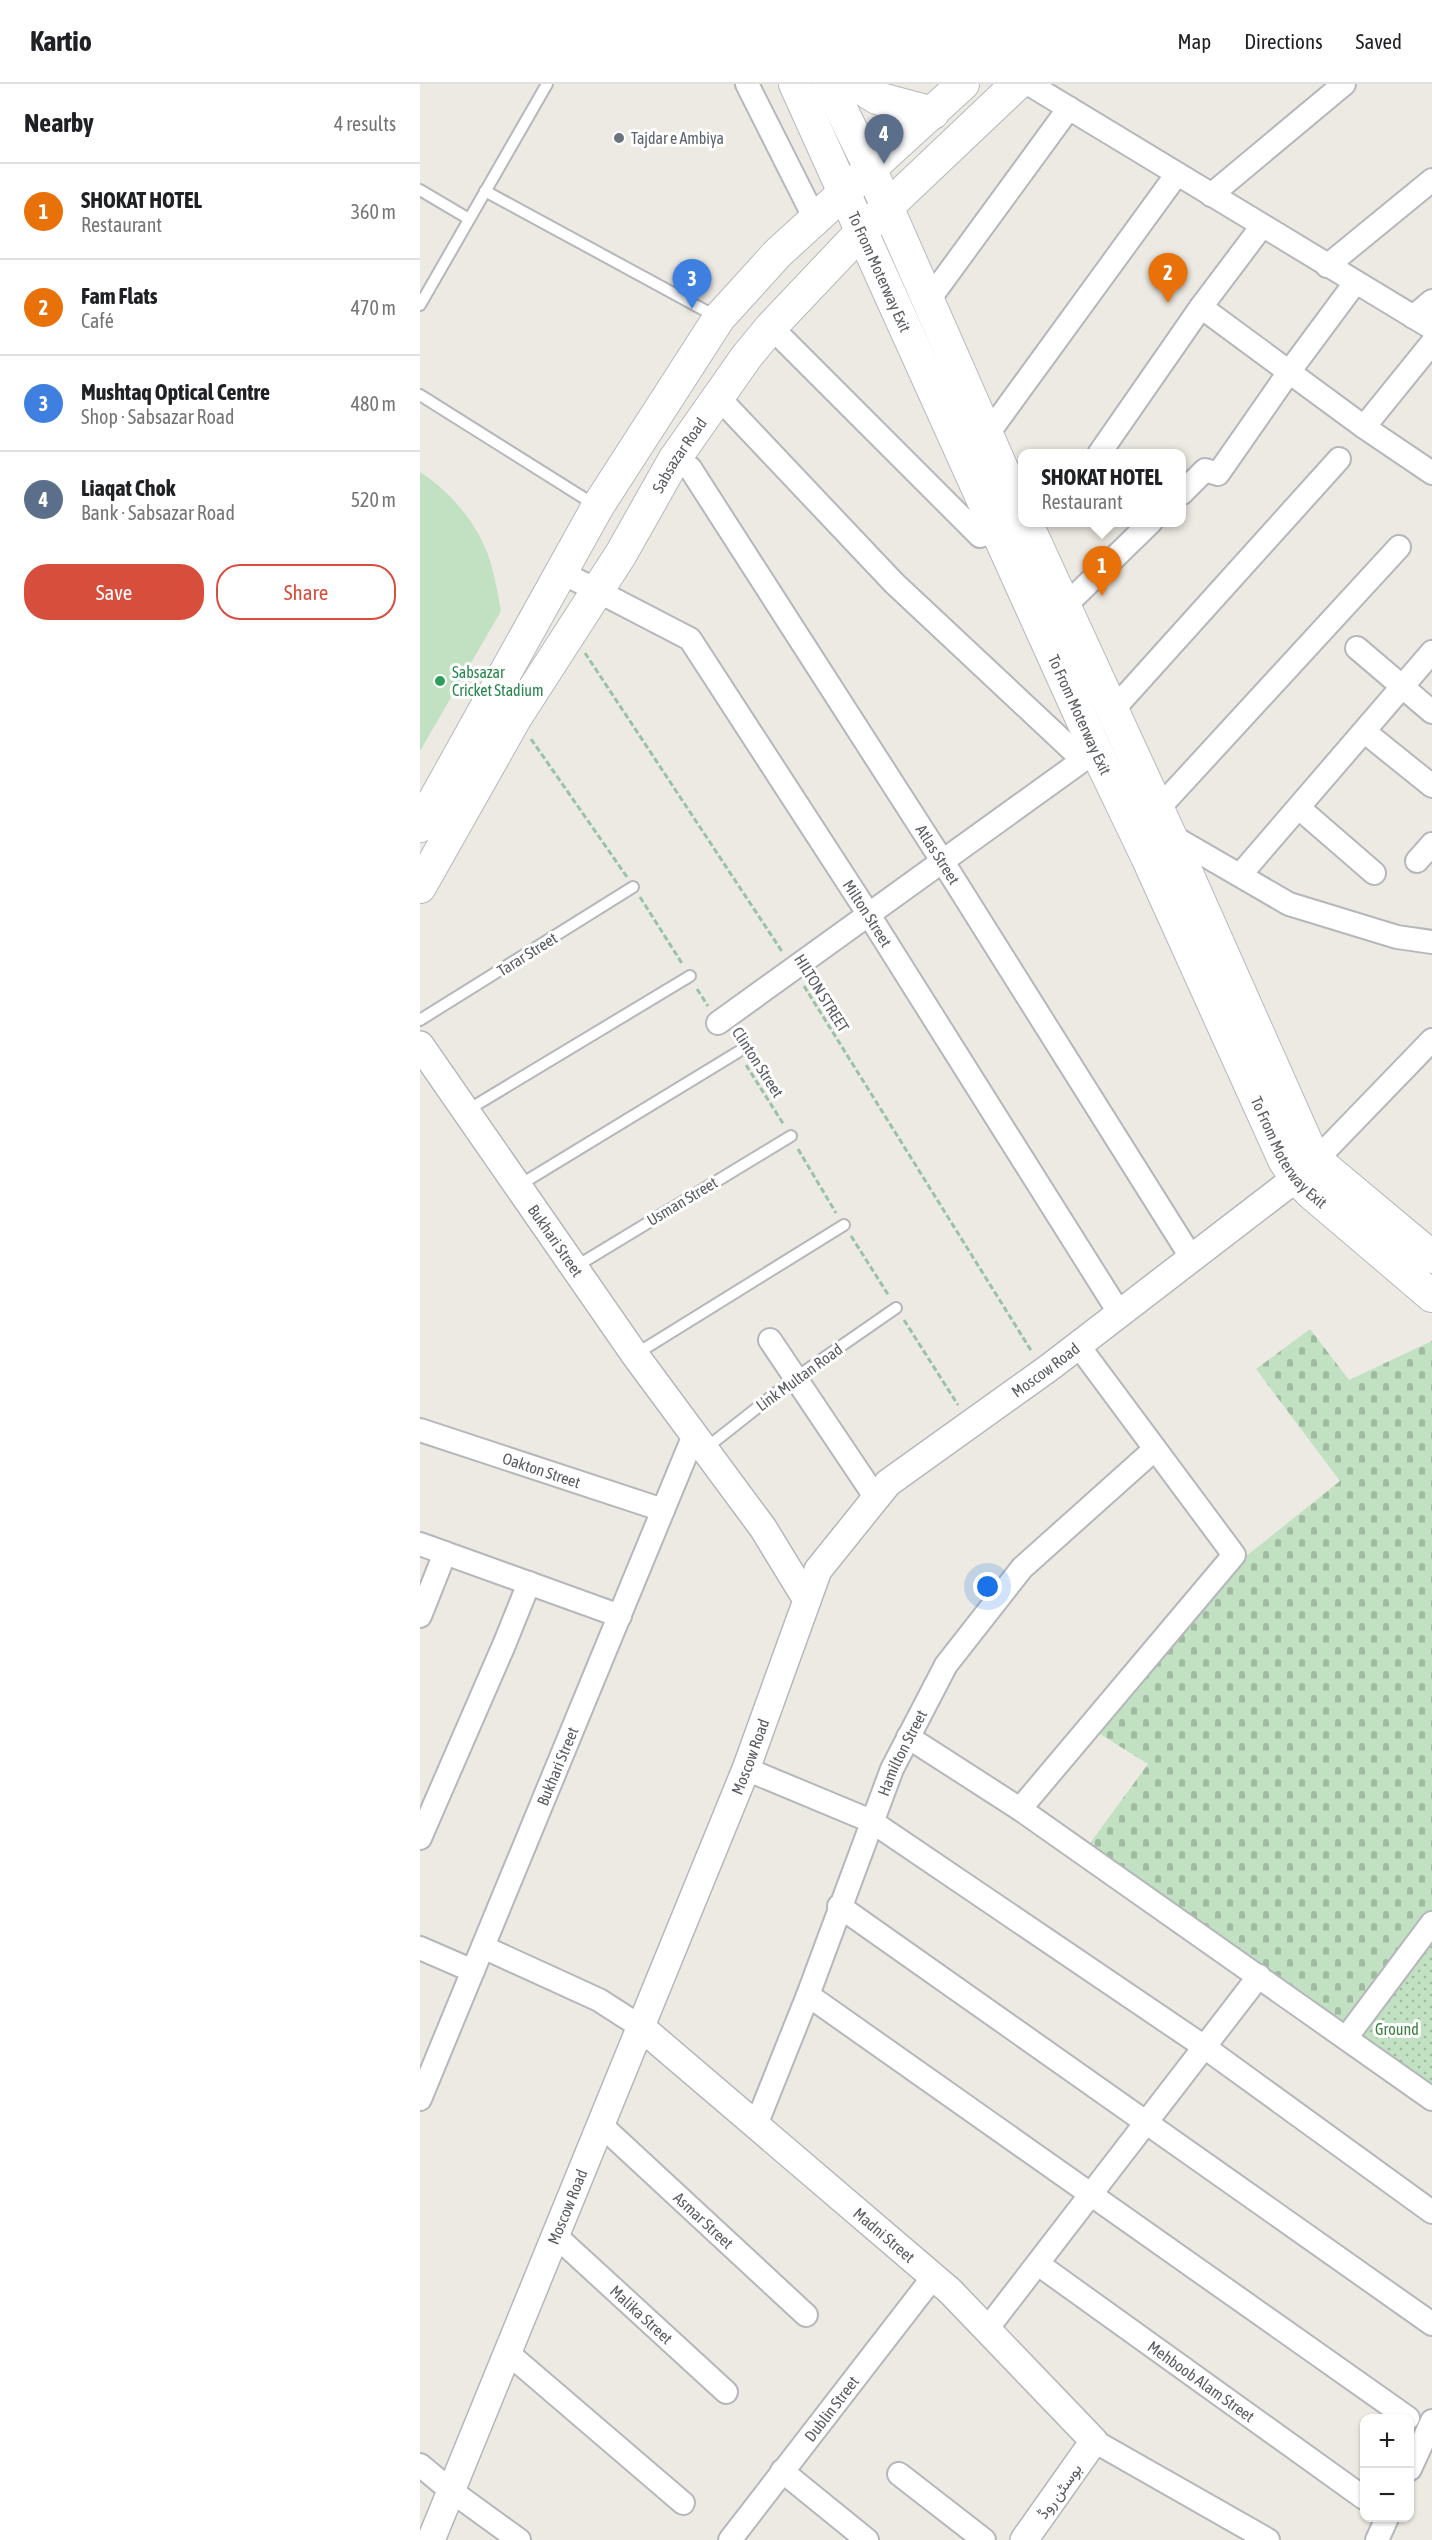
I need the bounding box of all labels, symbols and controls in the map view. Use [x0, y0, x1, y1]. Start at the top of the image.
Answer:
text: Kartio [30, 25, 92, 57]
text: Map [1177, 29, 1211, 53]
text: Directions [1244, 29, 1323, 53]
text: Saved [1356, 29, 1402, 53]
text: Nearby [24, 108, 94, 138]
text: 4 results [334, 112, 396, 135]
pin: 4 [864, 115, 904, 164]
place label: Tajdar e Ambiya [631, 129, 724, 148]
marker: Tajdar e Ambiya [612, 131, 626, 145]
text: SHOKAT HOTEL [81, 187, 202, 213]
text: 1 [39, 200, 48, 223]
text: 360 m [351, 200, 396, 223]
street label: To From Moterway Exit [845, 209, 915, 335]
text: Restaurant [81, 213, 162, 236]
pin: 2 [1148, 254, 1188, 303]
pin: 3 [672, 260, 712, 309]
text: Fam Flats [81, 283, 158, 309]
text: 2 [39, 296, 48, 319]
text: 470 m [351, 296, 396, 319]
text: Café [81, 309, 114, 332]
text: Mushtaq Optical Centre [81, 379, 270, 405]
text: 3 [39, 392, 48, 415]
text: 480 m [351, 392, 396, 415]
text: Shop · Sabsazar Road [81, 405, 235, 428]
street label: Sabsazar Road [649, 414, 710, 496]
popup [1018, 449, 1186, 527]
text: SHOKAT HOTEL [1042, 464, 1162, 490]
text: Liaqat Chok [81, 475, 175, 501]
text: 4 [39, 488, 48, 511]
text: 520 m [351, 488, 396, 511]
text: Restaurant [1042, 490, 1123, 513]
text: Bank · Sabsazar Road [81, 501, 235, 524]
pin: 1 [1082, 546, 1122, 596]
button: Save [24, 564, 204, 620]
button: Share [216, 564, 396, 620]
street label: To From Moterway Exit [1045, 652, 1115, 778]
place label: Sabsazar Cricket Stadium [452, 663, 544, 699]
marker: Sabsazar Cricket Stadium [433, 674, 447, 688]
street label: Atlas Street [912, 821, 964, 888]
street label: Milton Street [840, 876, 896, 950]
street label: Tarar Street [494, 928, 561, 979]
street label: HILTON STREET [791, 951, 853, 1035]
street label: Clinton Street [729, 1024, 788, 1101]
street label: To From Moterway Exit [1247, 1094, 1331, 1212]
street label: Usman Street [643, 1173, 721, 1229]
street label: Bukhari Street [524, 1201, 587, 1280]
street label: Moscow Road [1008, 1339, 1083, 1401]
street label: Link Multan Road [752, 1340, 846, 1414]
street label: Oakton Street [500, 1449, 583, 1491]
your location [973, 1572, 1002, 1601]
street label: Hamilton Street [874, 1706, 930, 1798]
street label: Moscow Road [728, 1716, 772, 1797]
street label: Bukhari Street [533, 1724, 582, 1808]
park label: Ground [1375, 2020, 1419, 2038]
street label: Moscow Road [544, 2167, 591, 2247]
street label: Asmar Street [670, 2188, 737, 2252]
street label: Madni Street [850, 2204, 919, 2266]
street label: Malika Street [607, 2281, 677, 2348]
street label: Mehboob Alam Street [1145, 2337, 1258, 2426]
street label: Dublin Street [801, 2372, 863, 2445]
map controls [1360, 2414, 1414, 2522]
button: + [1360, 2414, 1414, 2468]
street label: بوسٹن روڈ [1033, 2460, 1087, 2523]
button: − [1360, 2468, 1414, 2522]

